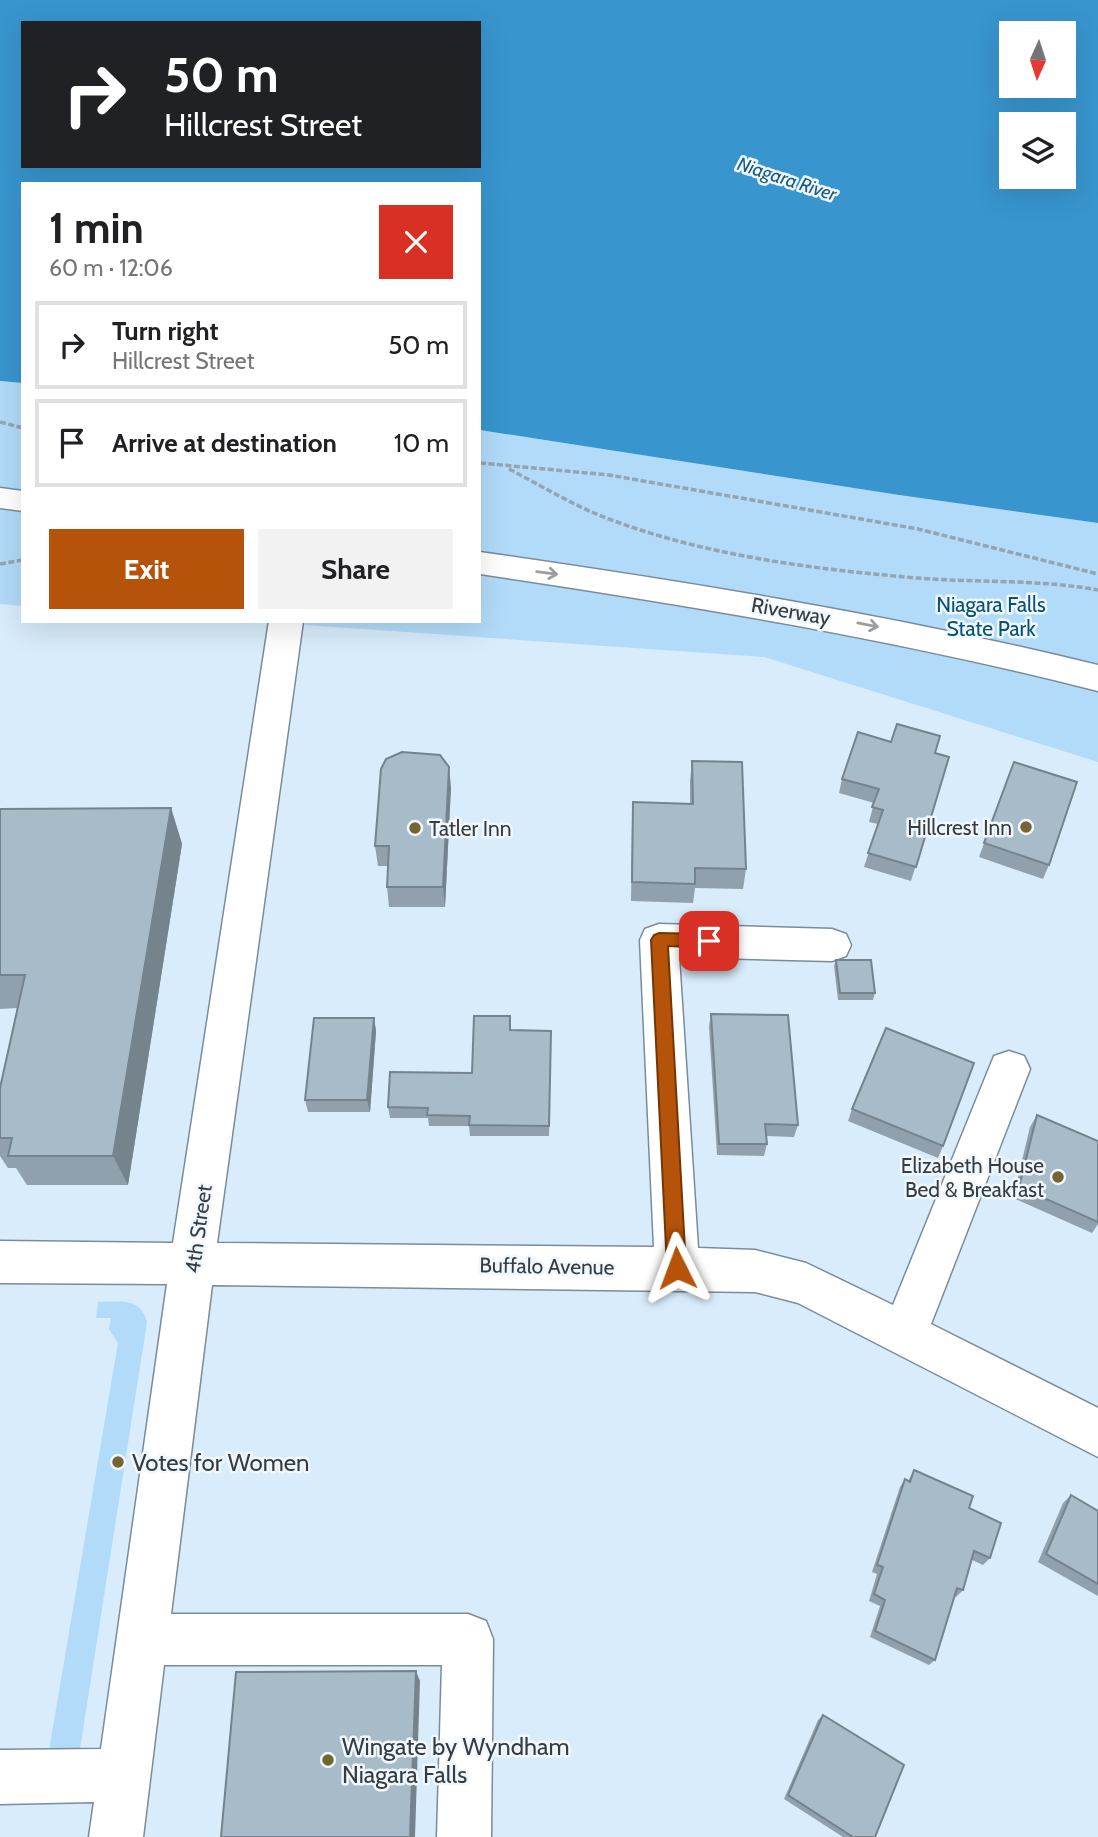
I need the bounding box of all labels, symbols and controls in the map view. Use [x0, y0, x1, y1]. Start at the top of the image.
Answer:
north arrow [999, 21, 1076, 98]
map controls [999, 21, 1076, 189]
text: 50 m [164, 45, 279, 104]
icon: right [49, 49, 140, 140]
text: Hillcrest Street [164, 105, 362, 144]
button: layers [999, 112, 1076, 189]
water label: Niagara River [735, 152, 841, 206]
text: 1 min [49, 202, 144, 254]
button: close [379, 205, 453, 279]
text: 60 m · 12:06 [49, 254, 173, 282]
text: Turn right [112, 315, 218, 347]
icon: right [53, 326, 91, 364]
text: 50 m [388, 329, 449, 361]
text: Hillcrest Street [112, 347, 254, 375]
icon: arrive [53, 424, 91, 462]
text: Arrive at destination [112, 427, 337, 459]
text: 10 m [394, 427, 449, 459]
button: Exit [49, 529, 244, 609]
button: Share [258, 529, 453, 609]
one-way arrow [535, 566, 558, 579]
street label: Riverway [749, 592, 833, 630]
park label: Niagara Falls State Park [936, 592, 1046, 641]
one-way arrow [856, 619, 879, 633]
place label: Hillcrest Inn [907, 815, 1012, 840]
place label: Tatler Inn [429, 816, 511, 841]
marker: Hillcrest Inn [1018, 819, 1034, 835]
marker: Tatler Inn [407, 820, 423, 836]
pin [679, 911, 739, 971]
icon: arrive [690, 922, 728, 960]
place label: Elizabeth House Bed & Breakfast [901, 1153, 1044, 1202]
marker: Elizabeth House Bed & Breakfast [1050, 1169, 1066, 1185]
street label: 4th Street [179, 1183, 217, 1275]
position arrow [640, 1231, 714, 1305]
street label: Buffalo Avenue [479, 1252, 615, 1280]
place label: Votes for Women [132, 1448, 309, 1477]
marker: Votes for Women [110, 1454, 126, 1470]
place label: Wingate by Wyndham Niagara Falls [342, 1732, 570, 1789]
marker: Wingate by Wyndham Niagara Falls [320, 1752, 336, 1768]

